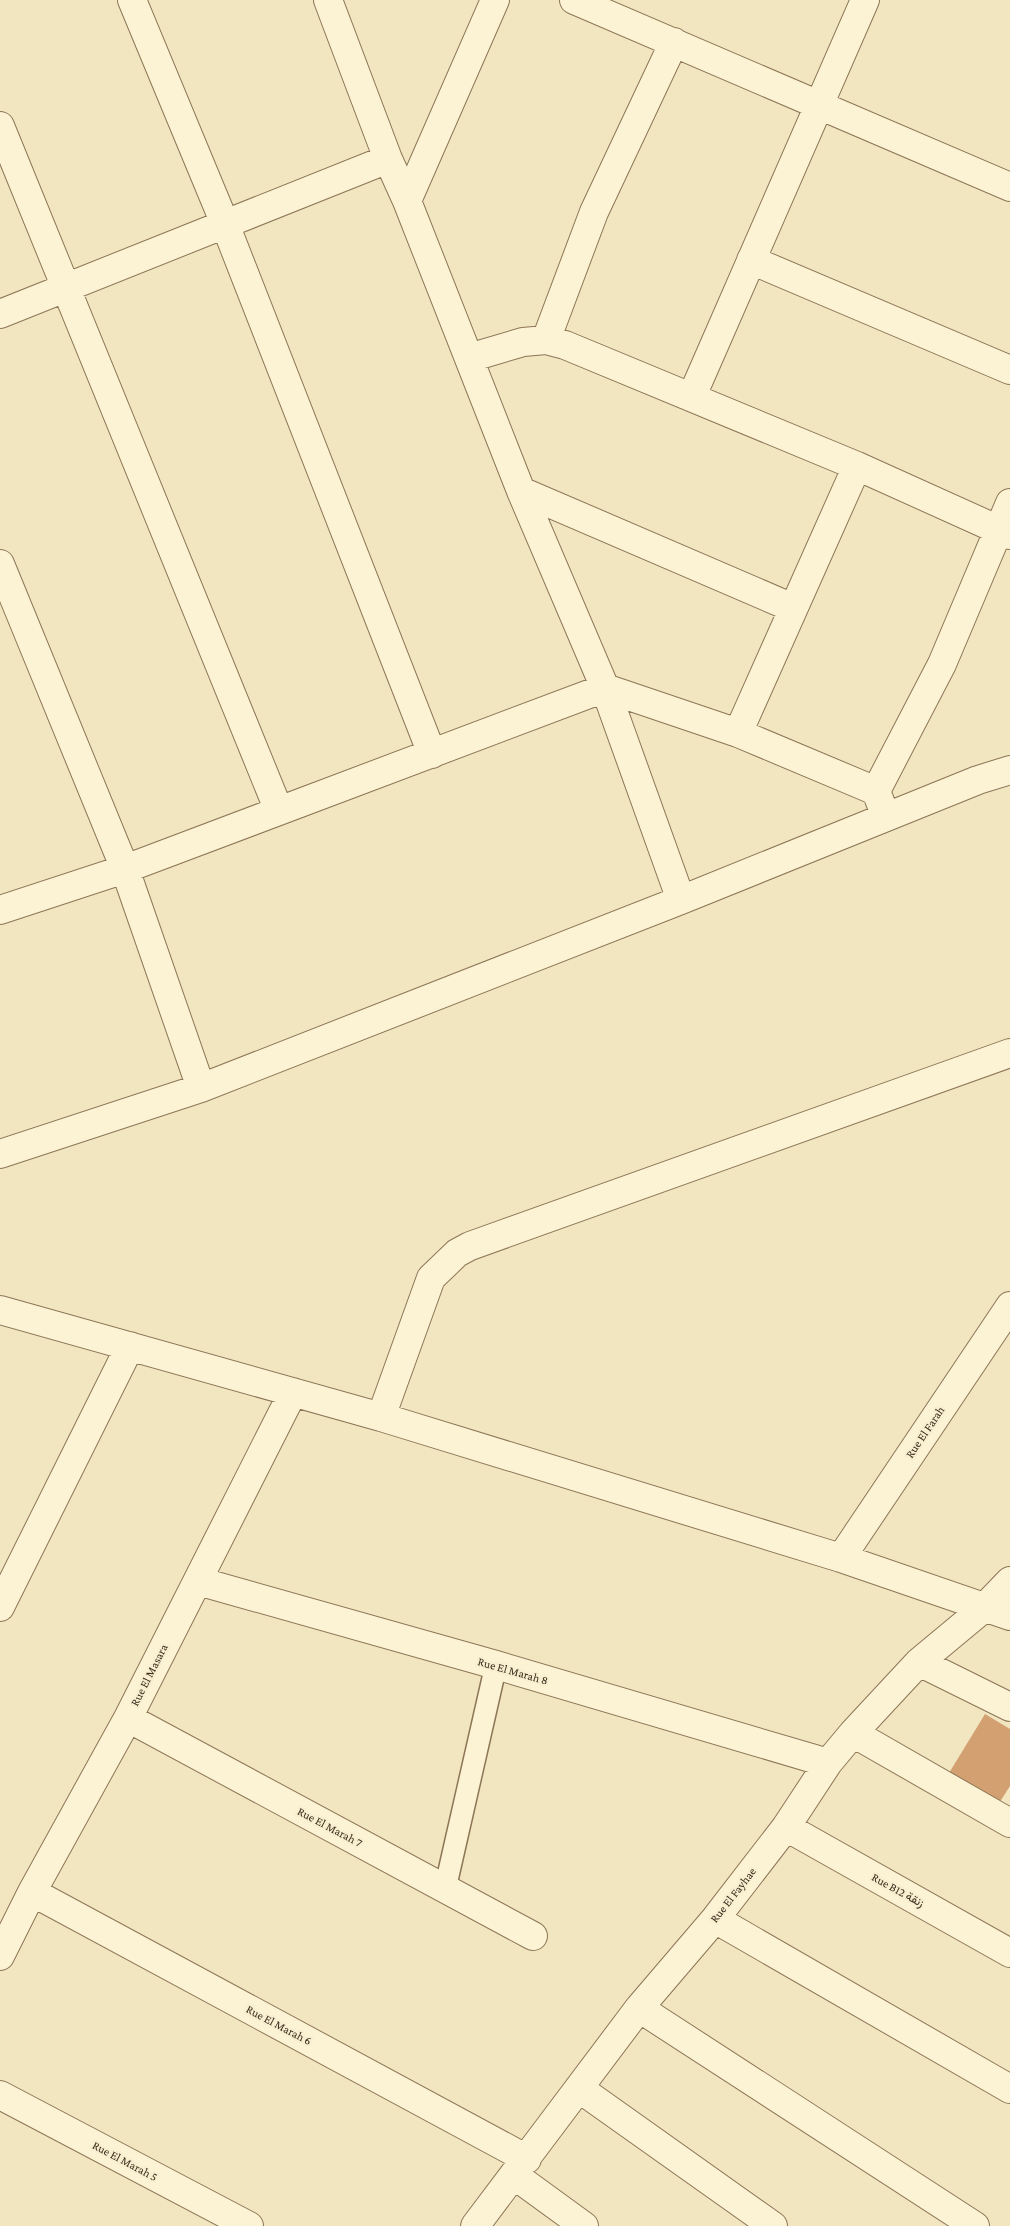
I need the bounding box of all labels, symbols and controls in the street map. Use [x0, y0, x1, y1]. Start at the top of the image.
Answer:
street label: Rue El Farah [903, 1403, 948, 1461]
street label: Rue El Masara [127, 1641, 171, 1708]
street label: Rue El Marah 8 [476, 1654, 550, 1688]
street label: Rue El Marah 7 [295, 1804, 365, 1850]
street label: Rue El Fayhae [707, 1865, 759, 1925]
street label: Rue B12 زنقة [869, 1870, 927, 1911]
street label: Rue El Marah 6 [244, 2002, 314, 2048]
street label: Rue El Marah 5 [90, 2138, 160, 2184]

